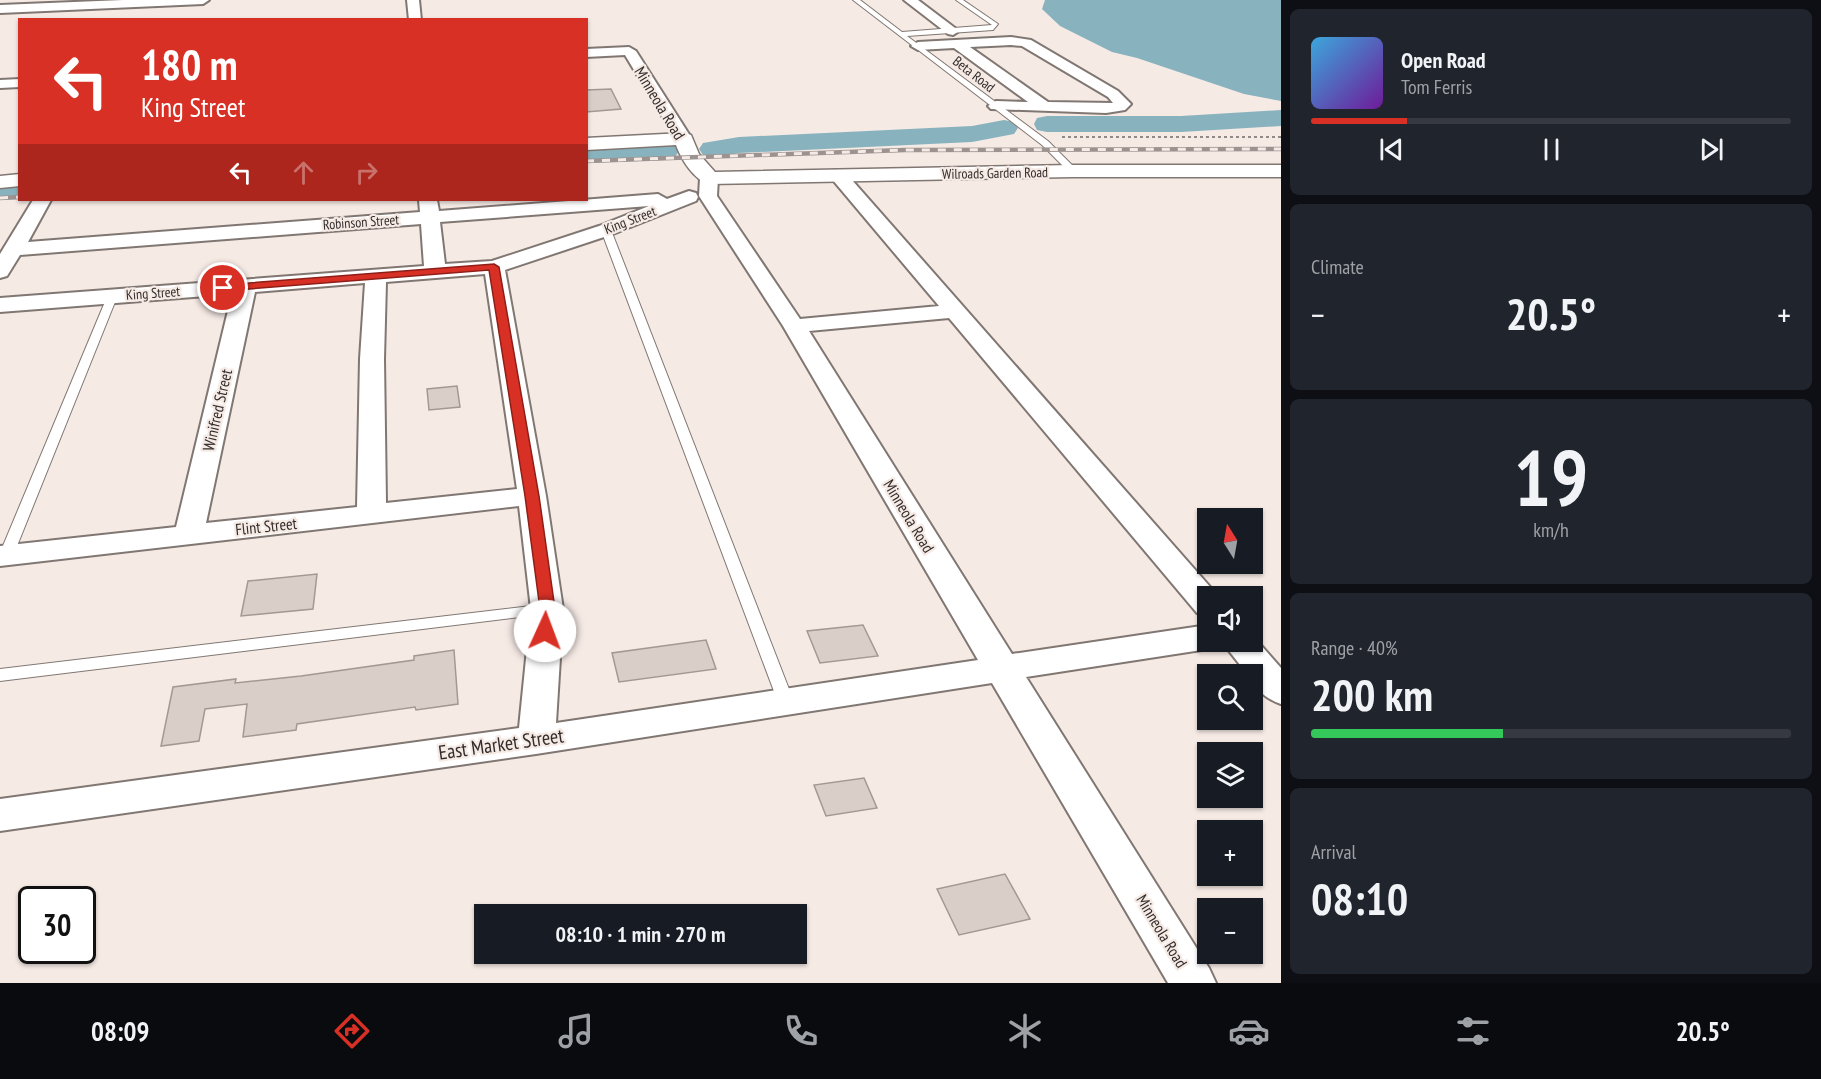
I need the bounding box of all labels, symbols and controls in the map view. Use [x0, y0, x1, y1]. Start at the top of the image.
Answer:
text: 180 m [141, 37, 238, 92]
icon: left [42, 42, 120, 120]
text: Open Road [1401, 46, 1486, 74]
street label: Beta Road [949, 52, 999, 96]
street label: Minneola Road [630, 63, 690, 143]
text: Tom Ferris [1401, 74, 1472, 100]
text: King Street [141, 90, 245, 124]
icon: previous [1375, 133, 1408, 166]
icon: pause [1535, 133, 1568, 166]
icon: next [1695, 133, 1728, 166]
icon: left [224, 156, 257, 189]
icon: ahead [287, 156, 320, 189]
icon: right [350, 156, 383, 189]
street label: Wilroads Garden Road [942, 163, 1048, 183]
street label: King Street [602, 202, 659, 238]
street label: Robinson Street [322, 210, 400, 234]
text: Climate [1311, 254, 1364, 280]
pin [197, 262, 248, 313]
icon: arrive [206, 271, 239, 304]
street label: King Street [125, 282, 181, 304]
text: 20.5° [1506, 284, 1596, 342]
text: − [1311, 293, 1325, 336]
text: + [1777, 293, 1791, 336]
street label: Winifred Street [198, 367, 236, 453]
text: 19 [1514, 427, 1588, 528]
street label: Minneola Road [879, 476, 939, 556]
north arrow [1197, 508, 1263, 574]
map controls [1197, 508, 1263, 964]
street label: Flint Street [234, 513, 298, 539]
text: km/h [1533, 517, 1569, 543]
button: sound [1197, 586, 1263, 652]
position arrow [513, 599, 577, 663]
text: Range · 40% [1311, 635, 1398, 661]
button: search [1197, 664, 1263, 730]
text: 200 km [1311, 665, 1433, 723]
street label: East Market Street [437, 722, 566, 766]
button: layers [1197, 742, 1263, 808]
button: + [1197, 820, 1263, 886]
text: Arrival [1311, 839, 1356, 865]
text: 08:10 [1311, 869, 1408, 927]
speed limit sign: 30 [18, 886, 96, 964]
street label: Minneola Road [1132, 891, 1192, 971]
button: − [1197, 898, 1263, 964]
text: 08:10 · 1 min · 270 m [555, 920, 726, 948]
icon: directions [331, 1010, 373, 1052]
icon: music [555, 1010, 597, 1052]
icon: phone [780, 1010, 822, 1052]
icon: climate [1004, 1010, 1046, 1052]
icon: car [1228, 1010, 1270, 1052]
icon: filters [1452, 1010, 1494, 1052]
text: 08:09 [91, 1014, 149, 1048]
text: 20.5° [1676, 1014, 1730, 1048]

